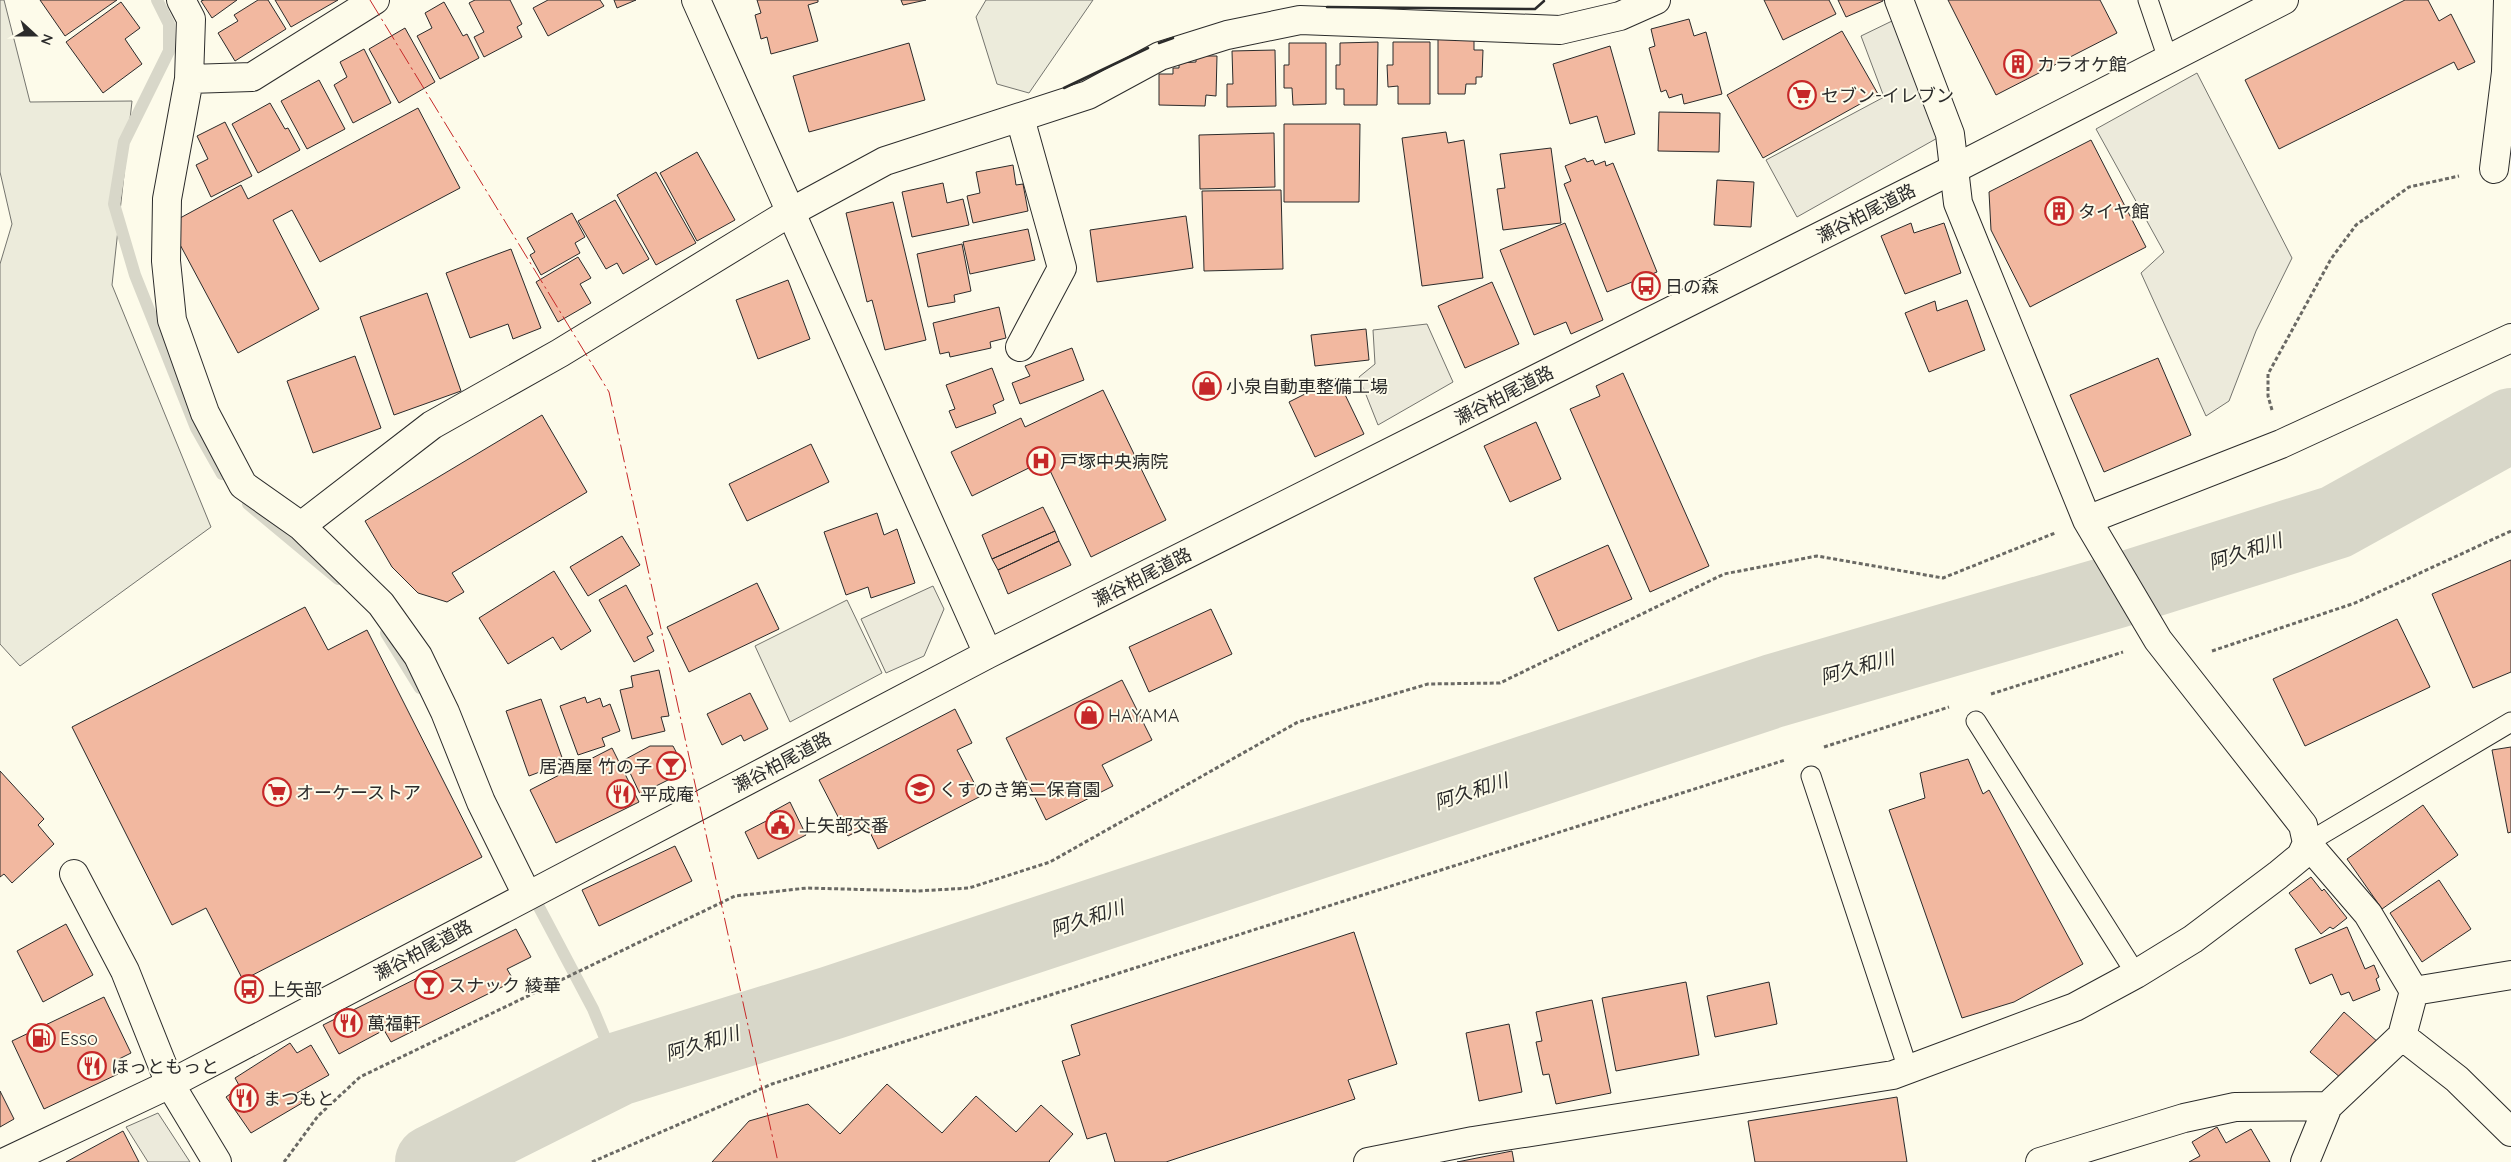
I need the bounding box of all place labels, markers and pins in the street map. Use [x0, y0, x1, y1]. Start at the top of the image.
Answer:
building icon: カラオケ館 [2003, 49, 2033, 79]
place label: カラオケ館 [2037, 53, 2127, 76]
supermarket icon: セブン-イレブン [1787, 80, 1817, 110]
place label: セブン-イレブン [1821, 84, 1954, 107]
building icon: タイヤ館 [2044, 196, 2074, 226]
place label: タイヤ館 [2078, 200, 2149, 223]
bus stop icon: 日の森 [1631, 271, 1661, 301]
place label: 日の森 [1665, 275, 1719, 298]
shop icon: 小泉自動車整備工場 [1192, 371, 1222, 401]
place label: 小泉自動車整備工場 [1226, 375, 1388, 398]
hospital icon: 戸塚中央病院 [1026, 446, 1056, 476]
place label: 戸塚中央病院 [1060, 450, 1168, 473]
shop icon: HAYAMA [1074, 700, 1104, 730]
place label: HAYAMA [1108, 704, 1180, 727]
bar icon: 居酒屋 竹の子 [656, 751, 686, 781]
place label: 居酒屋 竹の子 [539, 755, 652, 778]
school or university icon: くすのき第二保育園 [905, 774, 935, 804]
supermarket icon: オーケーストア [262, 777, 292, 807]
place label: くすのき第二保育園 [939, 778, 1100, 801]
restaurant icon: 平成庵 [606, 779, 636, 809]
place label: オーケーストア [296, 781, 421, 804]
place label: 平成庵 [640, 783, 694, 806]
public building icon: 上矢部交番 [765, 810, 795, 840]
place label: 上矢部交番 [799, 814, 889, 837]
bar icon: スナック 綾華 [414, 970, 444, 1000]
bus stop icon: 上矢部 [234, 974, 264, 1004]
place label: スナック 綾華 [448, 974, 561, 997]
place label: 上矢部 [268, 978, 322, 1001]
restaurant icon: 萬福軒 [333, 1008, 363, 1038]
place label: 萬福軒 [367, 1012, 421, 1035]
fuel station icon: Esso [26, 1023, 56, 1053]
place label: Esso [60, 1027, 98, 1050]
restaurant icon: ほっともっと [77, 1051, 107, 1081]
place label: ほっともっと [111, 1055, 219, 1078]
restaurant icon: まつもと [229, 1083, 259, 1113]
place label: まつもと [263, 1087, 335, 1110]

